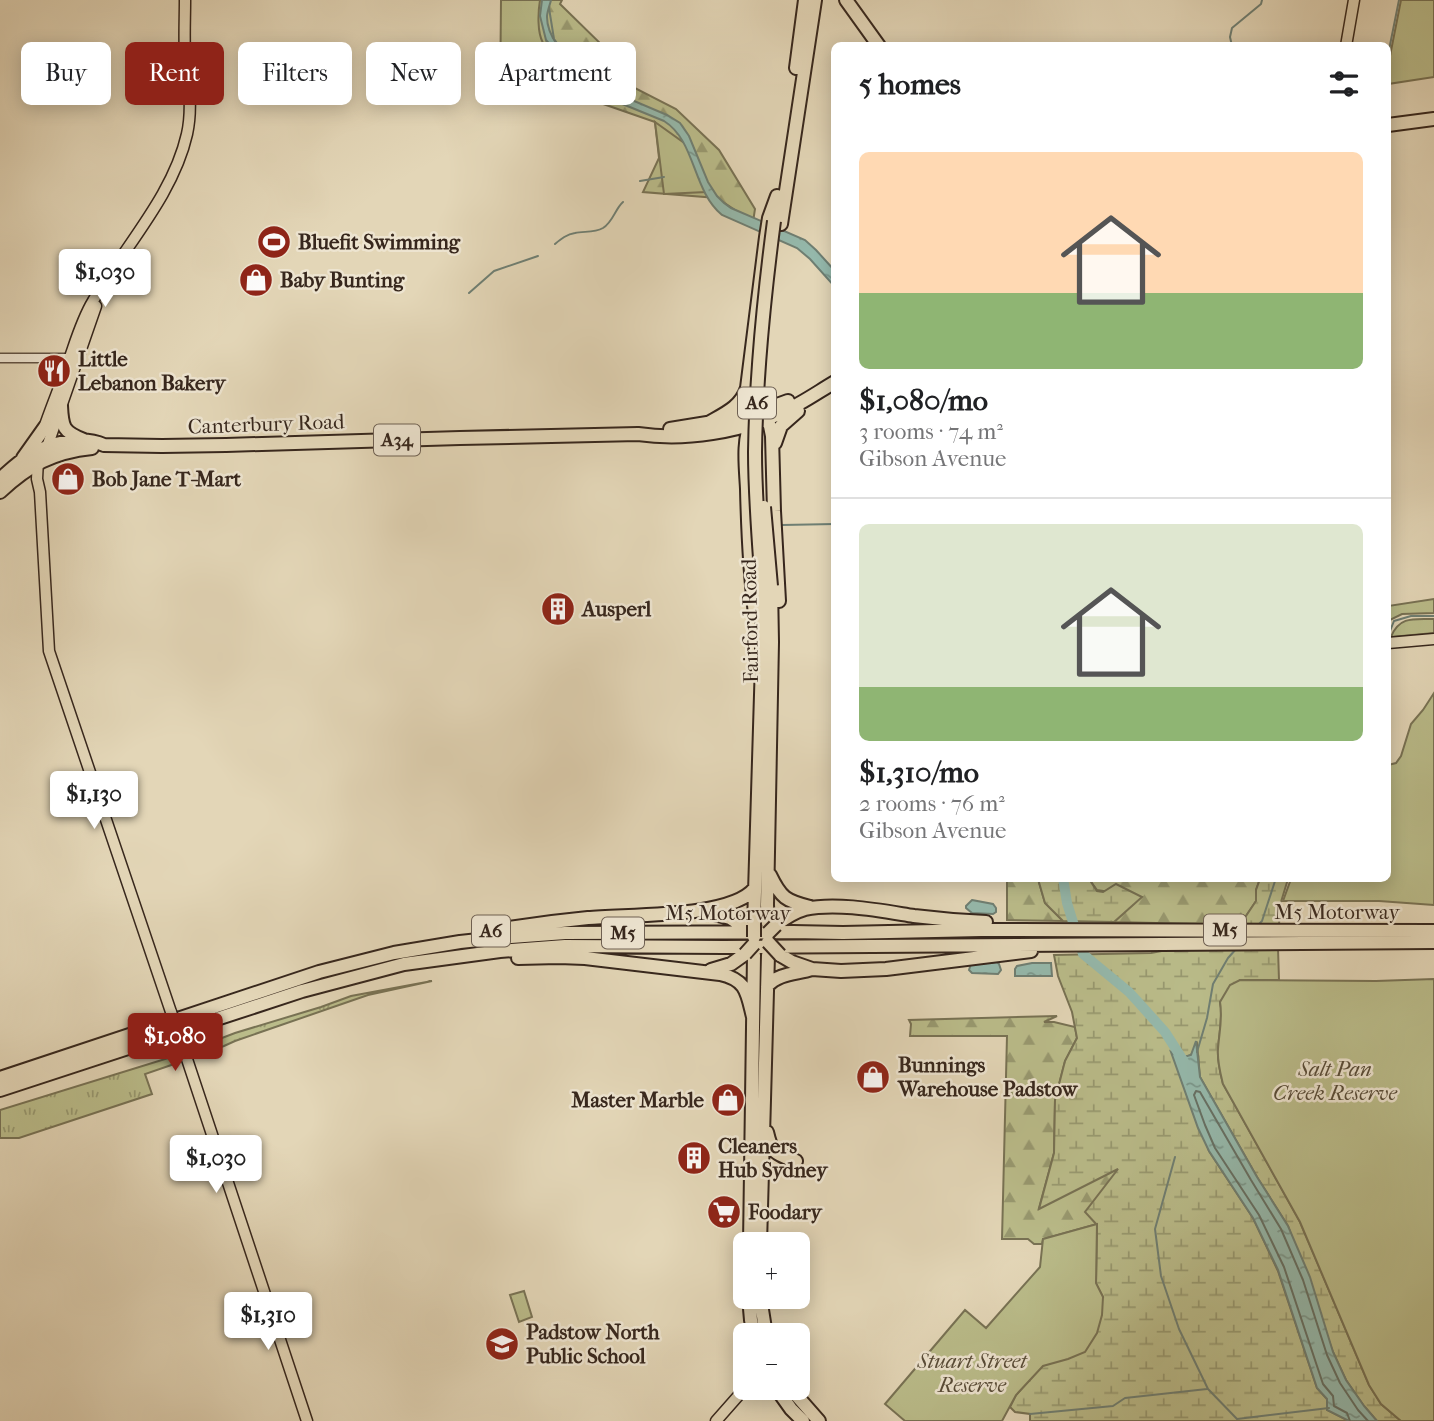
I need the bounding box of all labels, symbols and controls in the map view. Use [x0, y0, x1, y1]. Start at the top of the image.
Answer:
chip: Buy [21, 42, 111, 105]
chip: Rent [125, 42, 224, 105]
chip: Filters [238, 42, 352, 105]
chip: New [366, 42, 461, 105]
chip: Apartment [475, 42, 636, 105]
icon: filters [1325, 65, 1363, 103]
text: 5 homes [859, 67, 961, 102]
icon: home [1048, 197, 1174, 323]
sports icon: Bluefit Swimming [255, 223, 293, 261]
place label: Bluefit Swimming [298, 230, 461, 254]
pin: $1,030 [48, 250, 162, 309]
text: $1,030 [75, 258, 135, 285]
shop icon: Baby Bunting [237, 261, 275, 299]
place label: Baby Bunting [280, 268, 405, 292]
place label: Little Lebanon Bakery [78, 347, 227, 395]
restaurant icon: Little Lebanon Bakery [35, 352, 73, 390]
text: $1,080/mo [859, 383, 988, 418]
road number: A6 [738, 388, 776, 418]
street label: Canterbury Road [187, 409, 345, 439]
text: 3 rooms · 74 m² [859, 418, 1003, 445]
road number: A34 [374, 424, 420, 456]
text: Gibson Avenue [859, 445, 1006, 472]
shop icon: Bob Jane T-Mart [49, 460, 87, 498]
place label: Bob Jane T-Mart [92, 467, 241, 491]
street label: Fairford Road [737, 558, 763, 683]
icon: home [1048, 569, 1174, 695]
building icon: Ausperl [539, 590, 577, 628]
place label: Ausperl [580, 597, 652, 621]
text: $1,310/mo [859, 755, 979, 790]
pin: $1,130 [37, 772, 151, 831]
text: $1,130 [66, 780, 122, 807]
text: 2 rooms · 76 m² [859, 790, 1005, 817]
text: Gibson Avenue [859, 817, 1006, 844]
street label: M5 Motorway [1274, 900, 1400, 924]
street label: M5 Motorway [665, 901, 791, 925]
road number: M5 [1204, 914, 1246, 946]
road number: A6 [472, 916, 510, 946]
road number: M5 [602, 917, 644, 948]
pin: $1,080 [118, 1014, 232, 1073]
text: $1,080 [144, 1022, 206, 1049]
place label: Bunnings Warehouse Padstow [897, 1053, 1079, 1101]
park label: Salt Pan Creek Reserve [1273, 1057, 1397, 1105]
shop icon: Bunnings Warehouse Padstow [854, 1058, 892, 1096]
shop icon: Master Marble [709, 1081, 747, 1119]
place label: Master Marble [570, 1088, 705, 1112]
place label: Cleaners Hub Sydney [718, 1134, 829, 1182]
pin: $1,030 [159, 1136, 273, 1195]
building icon: Cleaners Hub Sydney [675, 1139, 713, 1177]
text: $1,030 [186, 1144, 246, 1171]
supermarket icon: Foodary [705, 1193, 743, 1231]
place label: Foodary [747, 1200, 824, 1224]
map controls [733, 1232, 810, 1400]
button: + [733, 1232, 810, 1309]
pin: $1,310 [211, 1292, 325, 1352]
text: $1,310 [240, 1301, 296, 1328]
place label: Padstow North Public School [526, 1320, 660, 1368]
button: − [733, 1323, 810, 1400]
school or university icon: Padstow North Public School [483, 1325, 521, 1363]
park label: Stuart Street Reserve [916, 1349, 1028, 1397]

